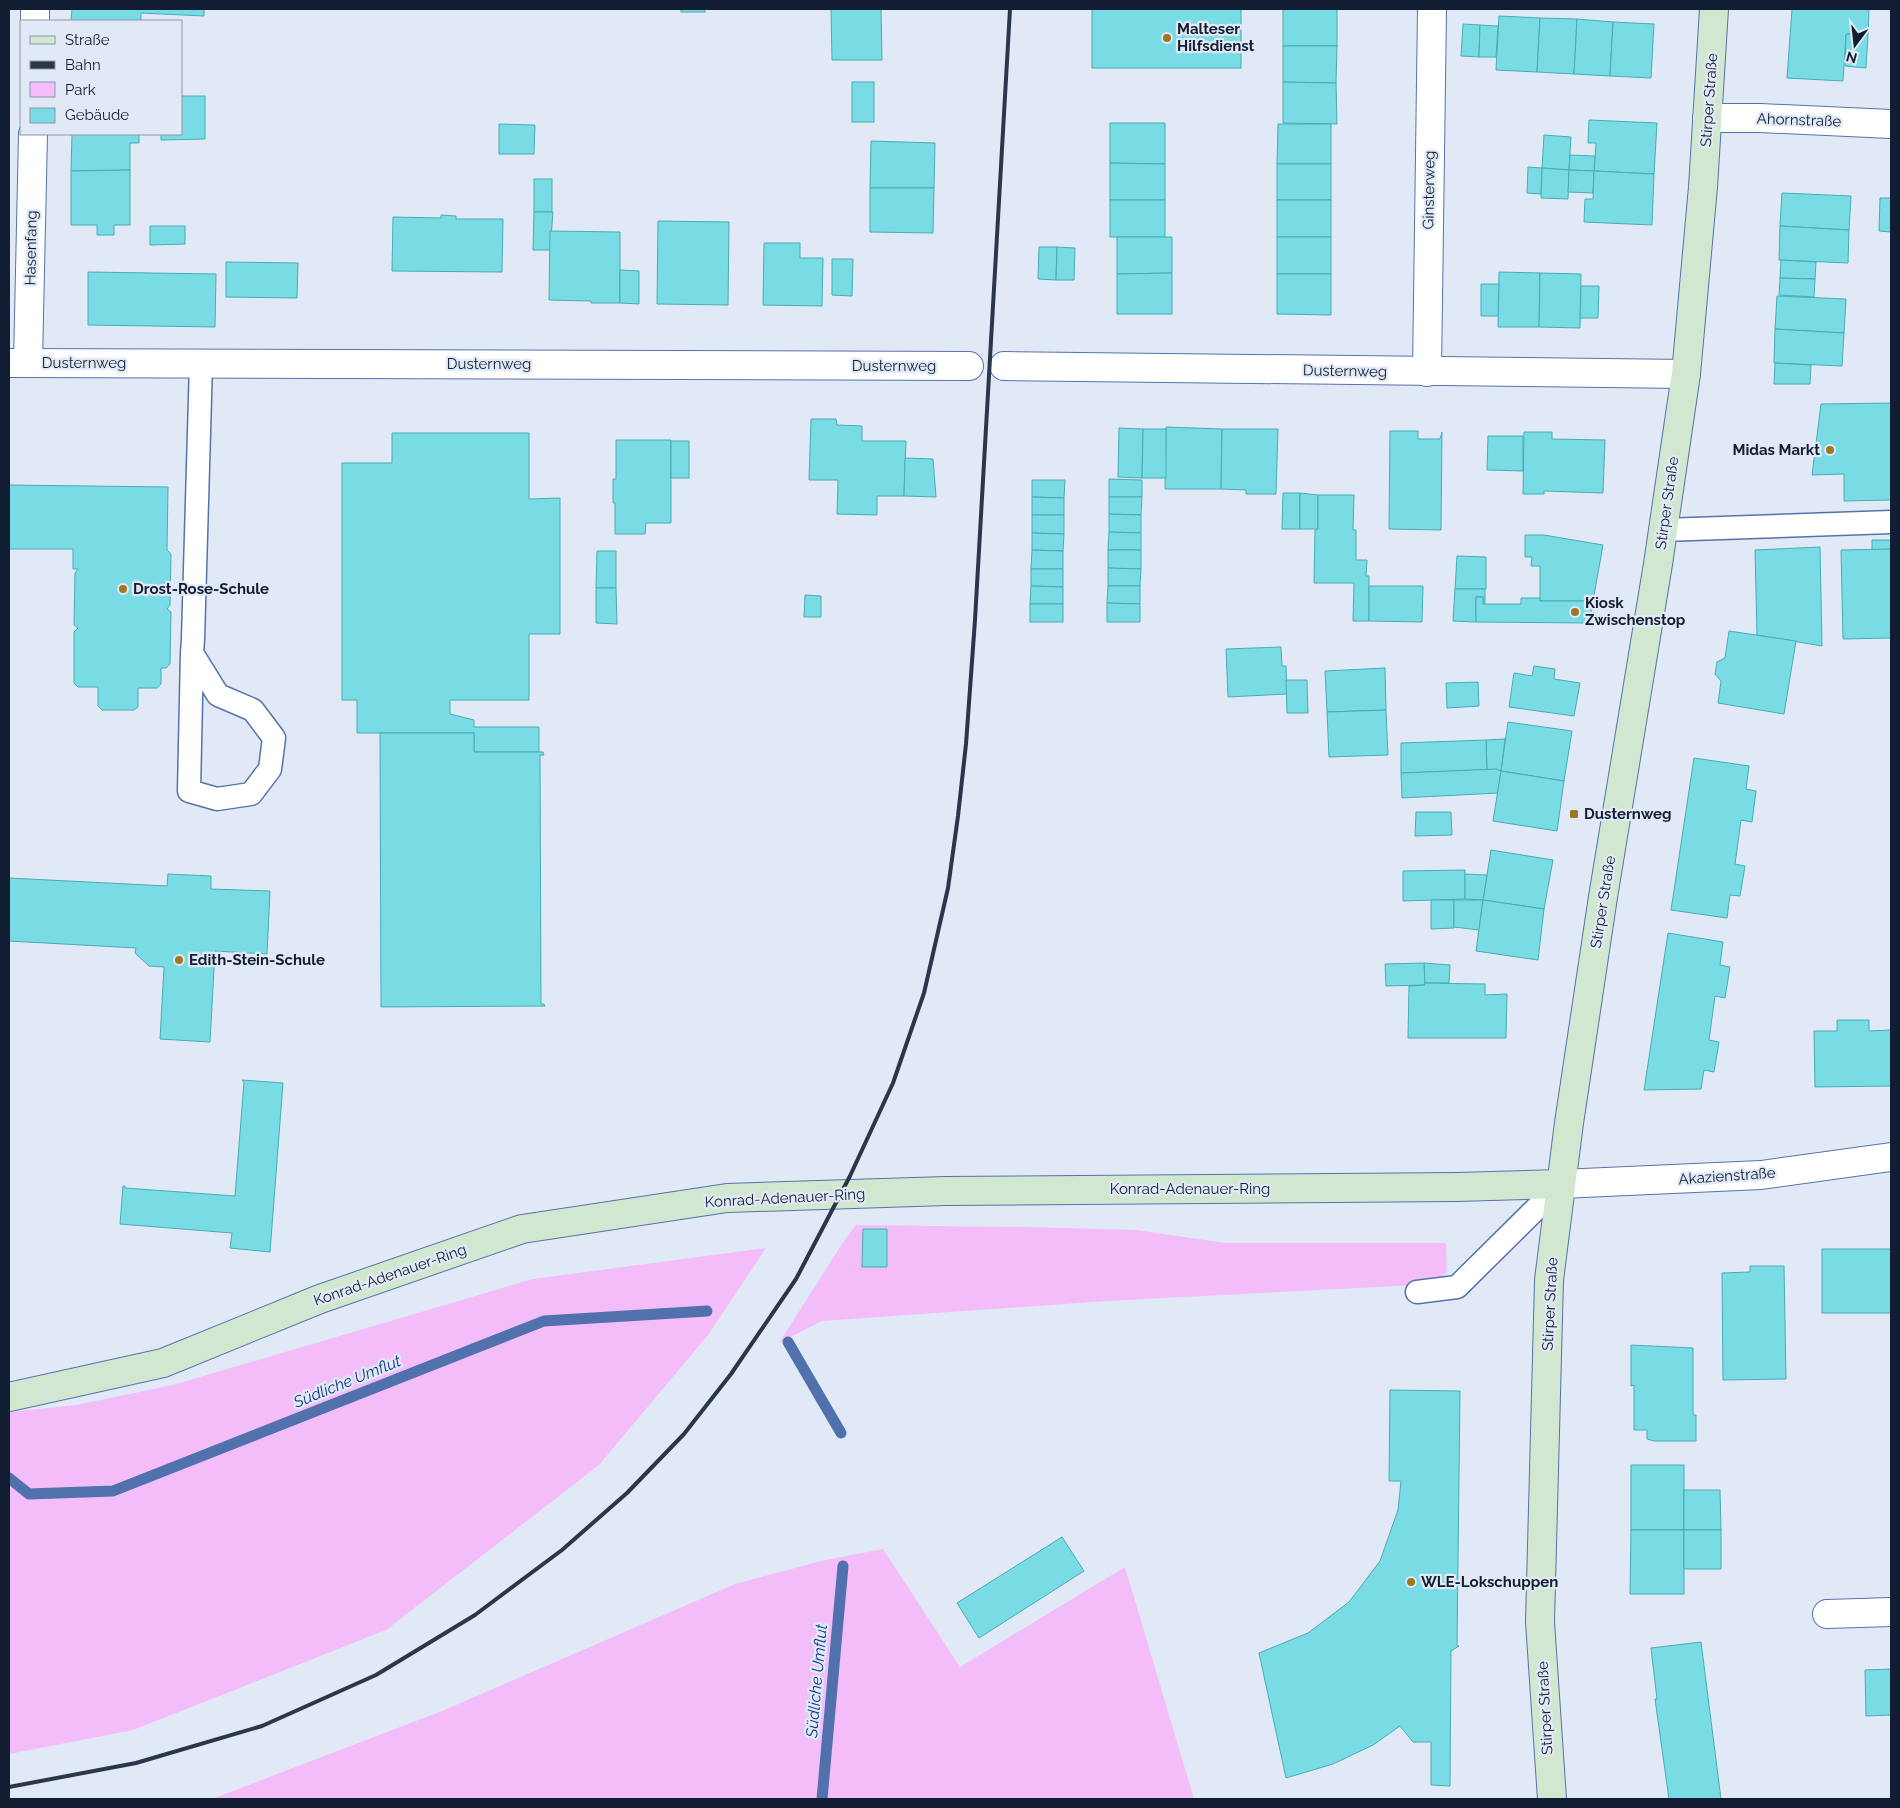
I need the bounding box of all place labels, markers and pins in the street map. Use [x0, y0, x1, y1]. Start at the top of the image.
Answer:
place label: Malteser Hilfsdienst [1177, 20, 1255, 55]
marker: Malteser Hilfsdienst [1161, 32, 1173, 44]
place label: Midas Markt [1732, 441, 1820, 459]
marker: Midas Markt [1824, 444, 1836, 456]
place label: Drost-Rose-Schule [133, 580, 269, 598]
marker: Drost-Rose-Schule [117, 583, 129, 595]
place label: Kiosk Zwischenstop [1585, 594, 1686, 629]
marker: Kiosk Zwischenstop [1569, 606, 1581, 618]
place label: Dusternweg [1584, 805, 1672, 823]
marker: Dusternweg [1568, 808, 1580, 820]
place label: Edith-Stein-Schule [189, 951, 325, 969]
marker: Edith-Stein-Schule [173, 954, 185, 966]
place label: WLE-Lokschuppen [1421, 1573, 1558, 1591]
marker: WLE-Lokschuppen [1405, 1576, 1417, 1588]

